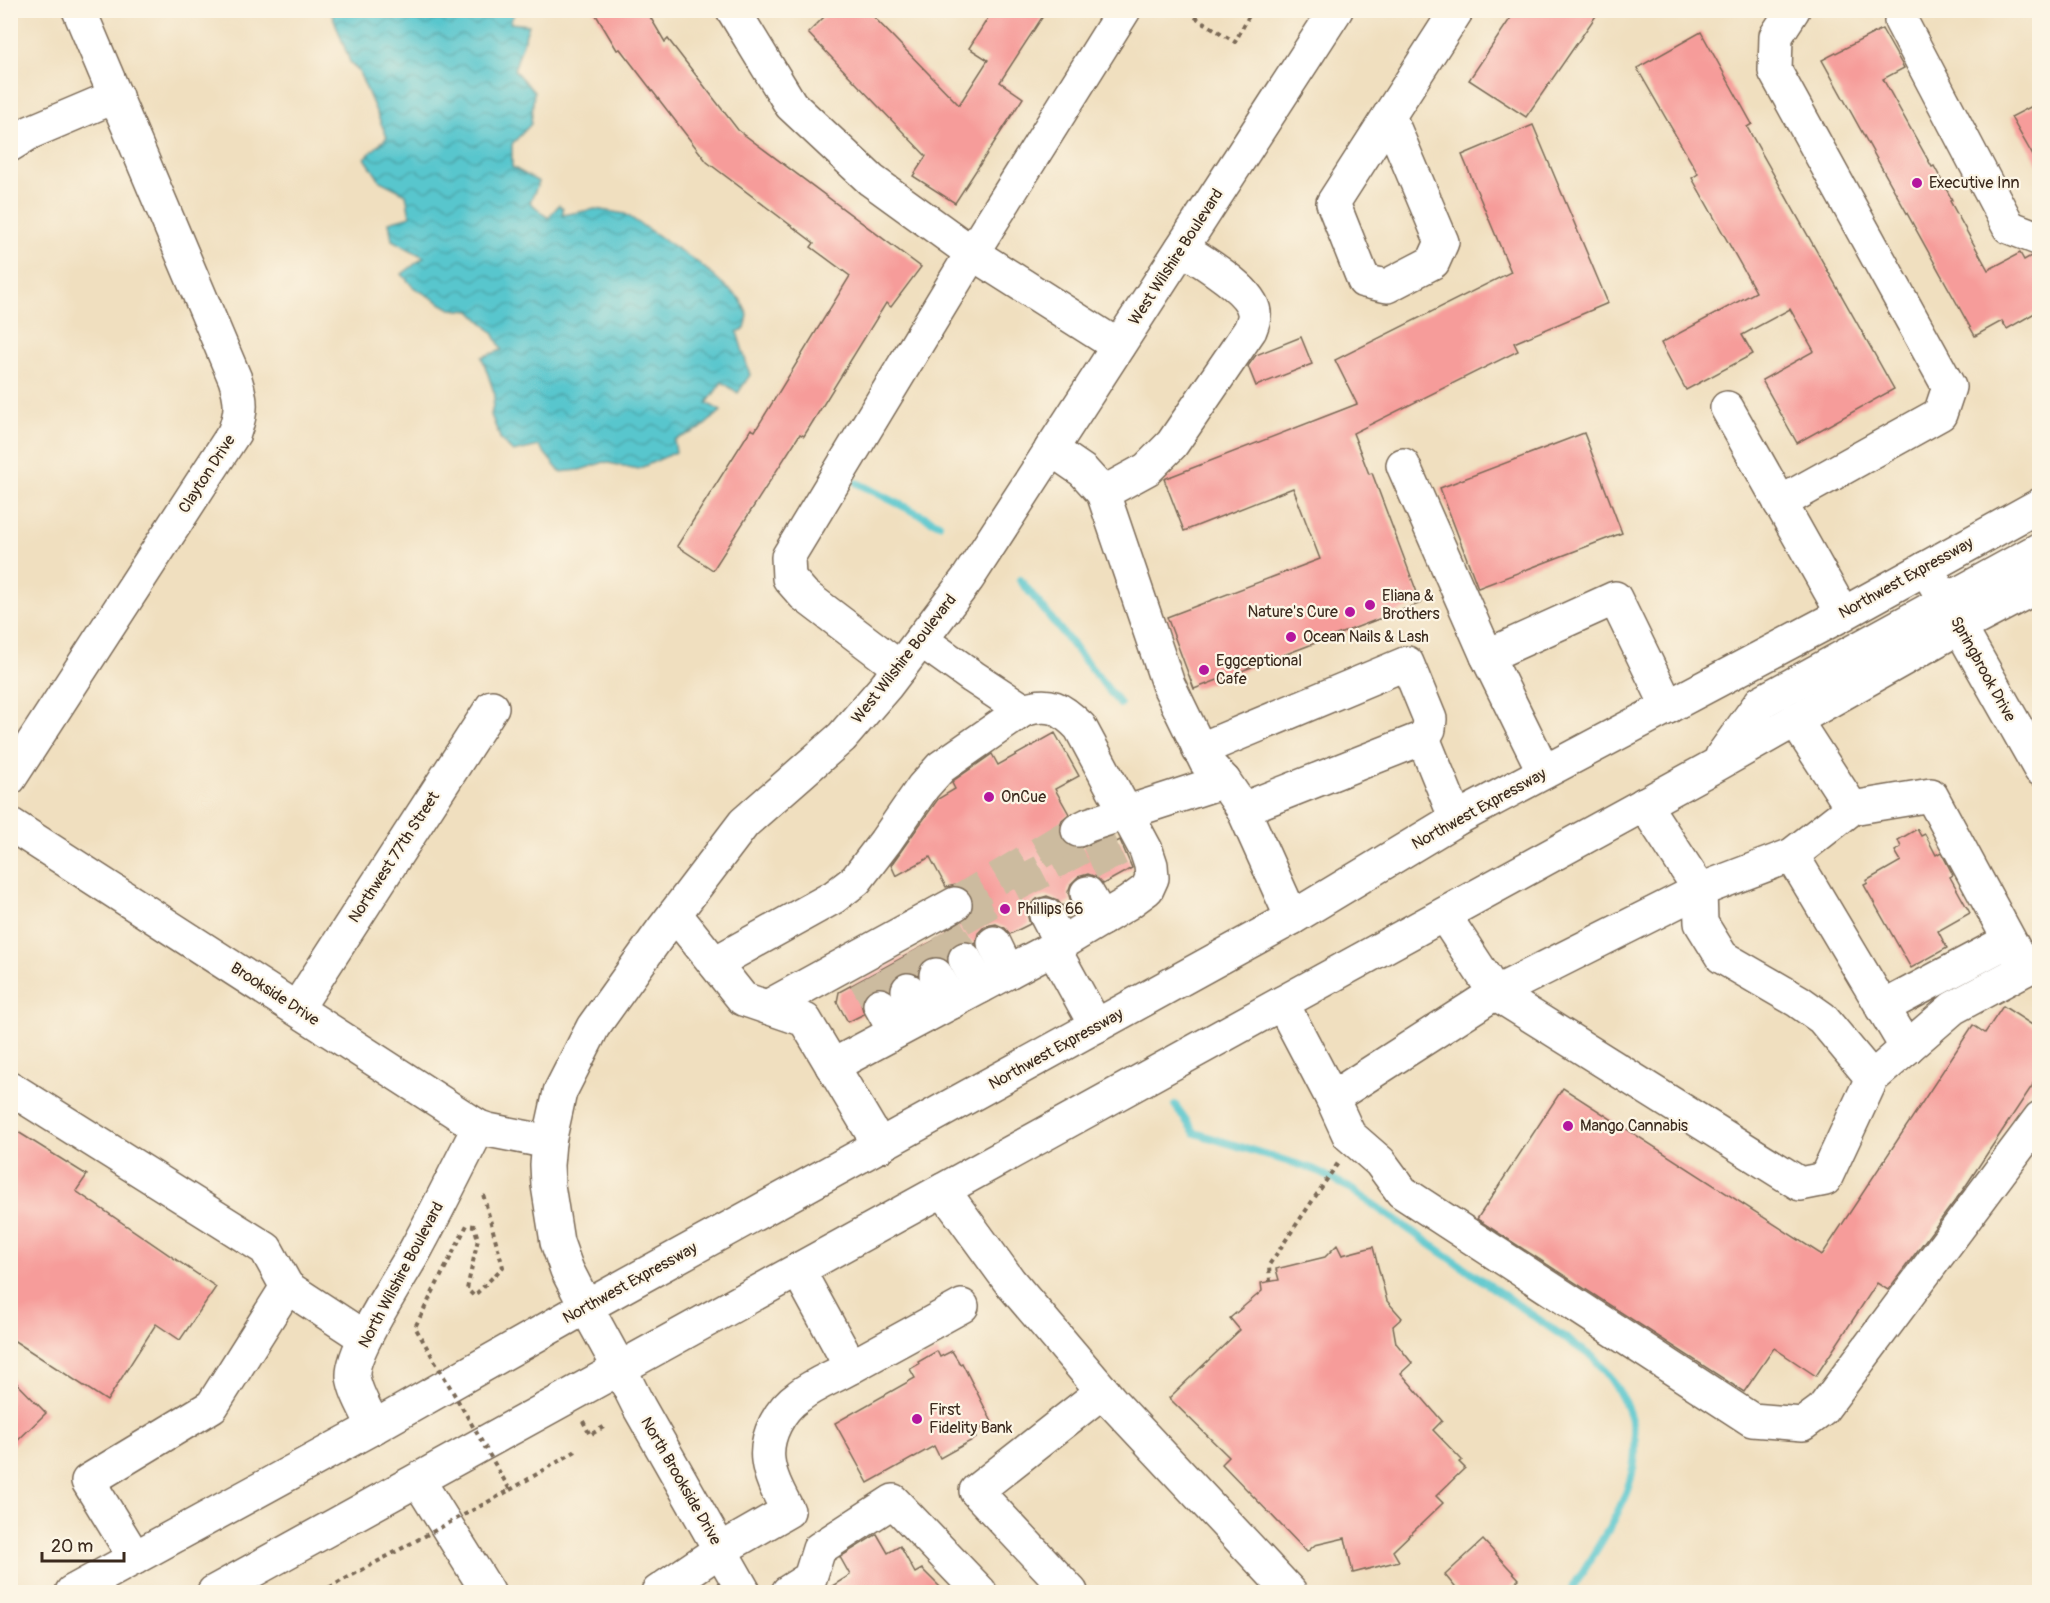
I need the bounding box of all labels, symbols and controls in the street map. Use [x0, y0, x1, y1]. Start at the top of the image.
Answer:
place label: Executive Inn [1929, 173, 2020, 193]
marker: Executive Inn [1910, 176, 1924, 190]
street label: West Wilshire Boulevard [1124, 185, 1228, 329]
street label: Clayton Drive [174, 431, 240, 517]
street label: Northwest Expressway [1835, 533, 1977, 623]
place label: Eliana & Brothers [1382, 586, 1440, 624]
street label: West Wilshire Boulevard [847, 590, 961, 728]
marker: Eliana & Brothers [1363, 598, 1377, 612]
place label: Nature's Cure [1247, 602, 1338, 622]
marker: Nature's Cure [1343, 605, 1357, 619]
street label: Springbrook Drive [1946, 613, 2020, 725]
place label: Ocean Nails & Lash [1303, 627, 1429, 647]
marker: Ocean Nails & Lash [1284, 630, 1298, 644]
place label: Eggceptional Cafe [1216, 651, 1302, 689]
marker: Eggceptional Cafe [1197, 663, 1211, 677]
street label: Northwest Expressway [1408, 764, 1550, 854]
street label: Northwest 77th Street [344, 787, 444, 926]
place label: OnCue [1001, 787, 1046, 807]
marker: OnCue [982, 790, 996, 804]
place label: Phillips 66 [1017, 899, 1084, 919]
marker: Phillips 66 [998, 902, 1012, 916]
street label: Brookside Drive [227, 958, 323, 1030]
street label: Northwest Expressway [985, 1004, 1127, 1094]
place label: Mango Cannabis [1580, 1116, 1688, 1136]
marker: Mango Cannabis [1561, 1119, 1575, 1133]
street label: North Wilshire Boulevard [354, 1199, 448, 1351]
street label: Northwest Expressway [559, 1238, 701, 1328]
place label: First Fidelity Bank [929, 1400, 1013, 1438]
marker: First Fidelity Bank [910, 1412, 924, 1426]
street label: North Brookside Drive [636, 1413, 726, 1549]
scale bar [42, 1525, 124, 1563]
text: 20 m [51, 1535, 93, 1558]

